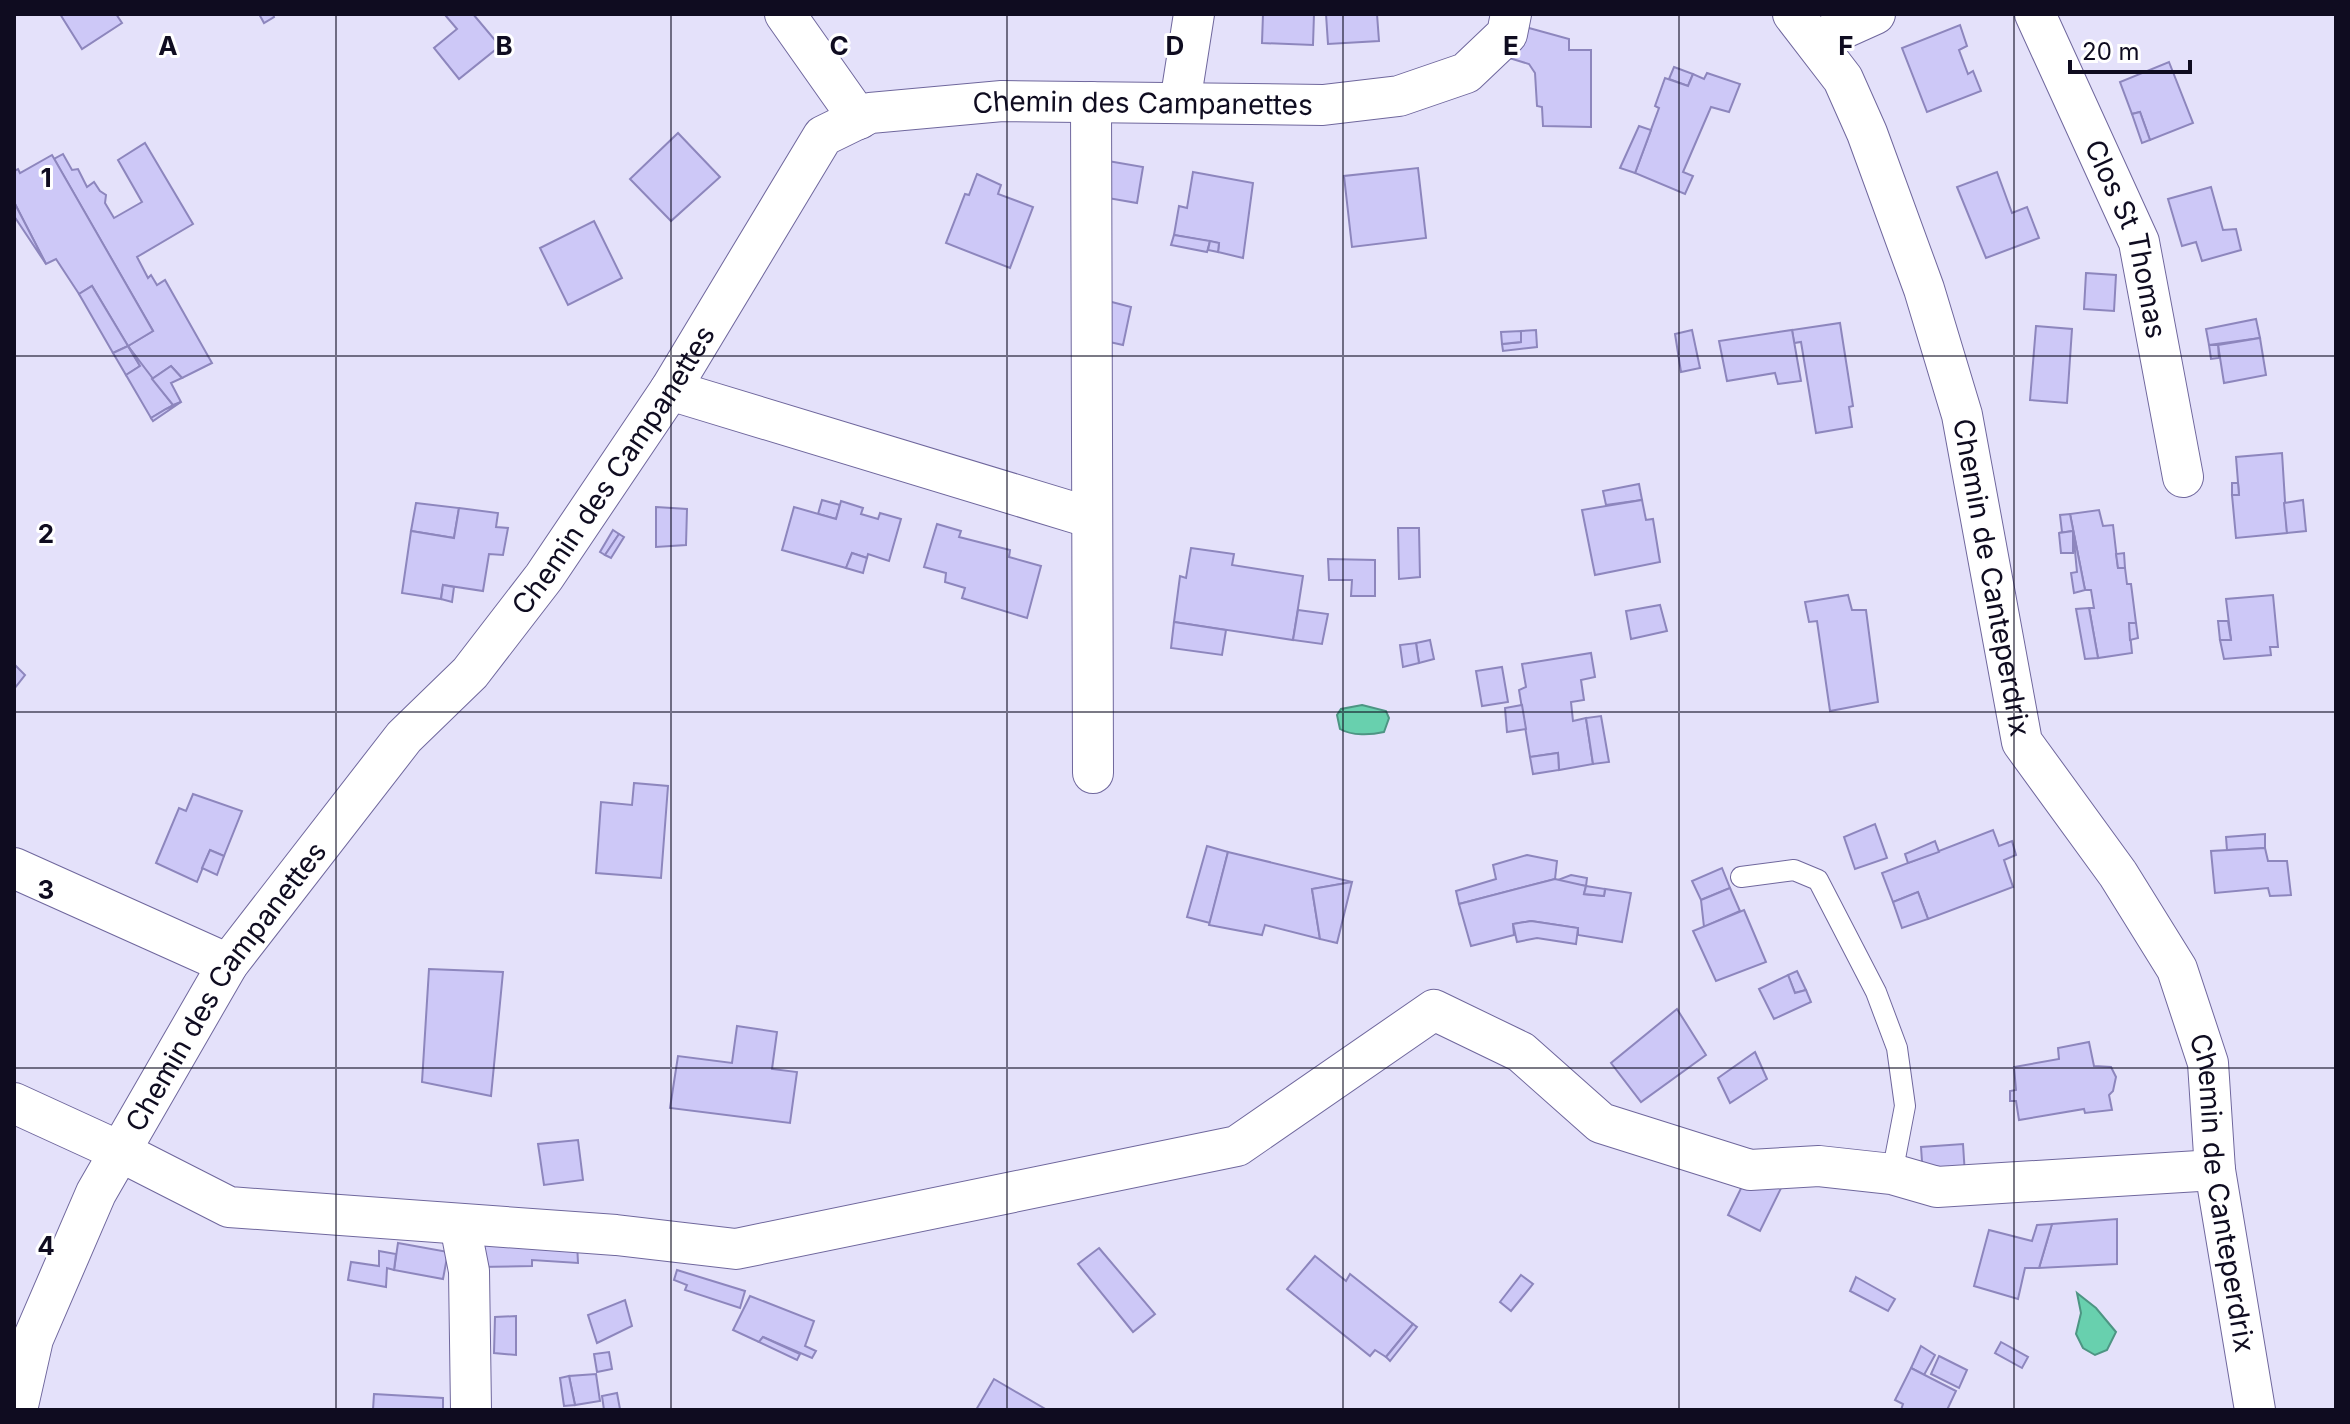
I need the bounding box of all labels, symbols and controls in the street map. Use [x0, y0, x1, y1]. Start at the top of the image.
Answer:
scale bar [2070, 24, 2190, 74]
text: A [158, 30, 178, 61]
text: B [495, 30, 513, 61]
text: C [829, 30, 849, 61]
text: D [1166, 30, 1184, 61]
text: E [1503, 30, 1519, 61]
text: F [1838, 30, 1854, 61]
text: 20 m [2082, 37, 2140, 66]
street label: Chemin des Campanettes [971, 83, 1313, 122]
street label: Clos St Thomas [2078, 134, 2174, 341]
text: 1 [40, 162, 52, 193]
street label: Chemin des Campanettes [504, 319, 722, 621]
street label: Chemin de Canteperdrix [1946, 416, 2038, 739]
text: 2 [38, 518, 54, 549]
street label: Chemin des Campanettes [118, 835, 333, 1137]
text: 3 [38, 874, 54, 905]
street label: Chemin de Canteperdrix [2182, 1029, 2262, 1355]
text: 4 [37, 1230, 55, 1261]

